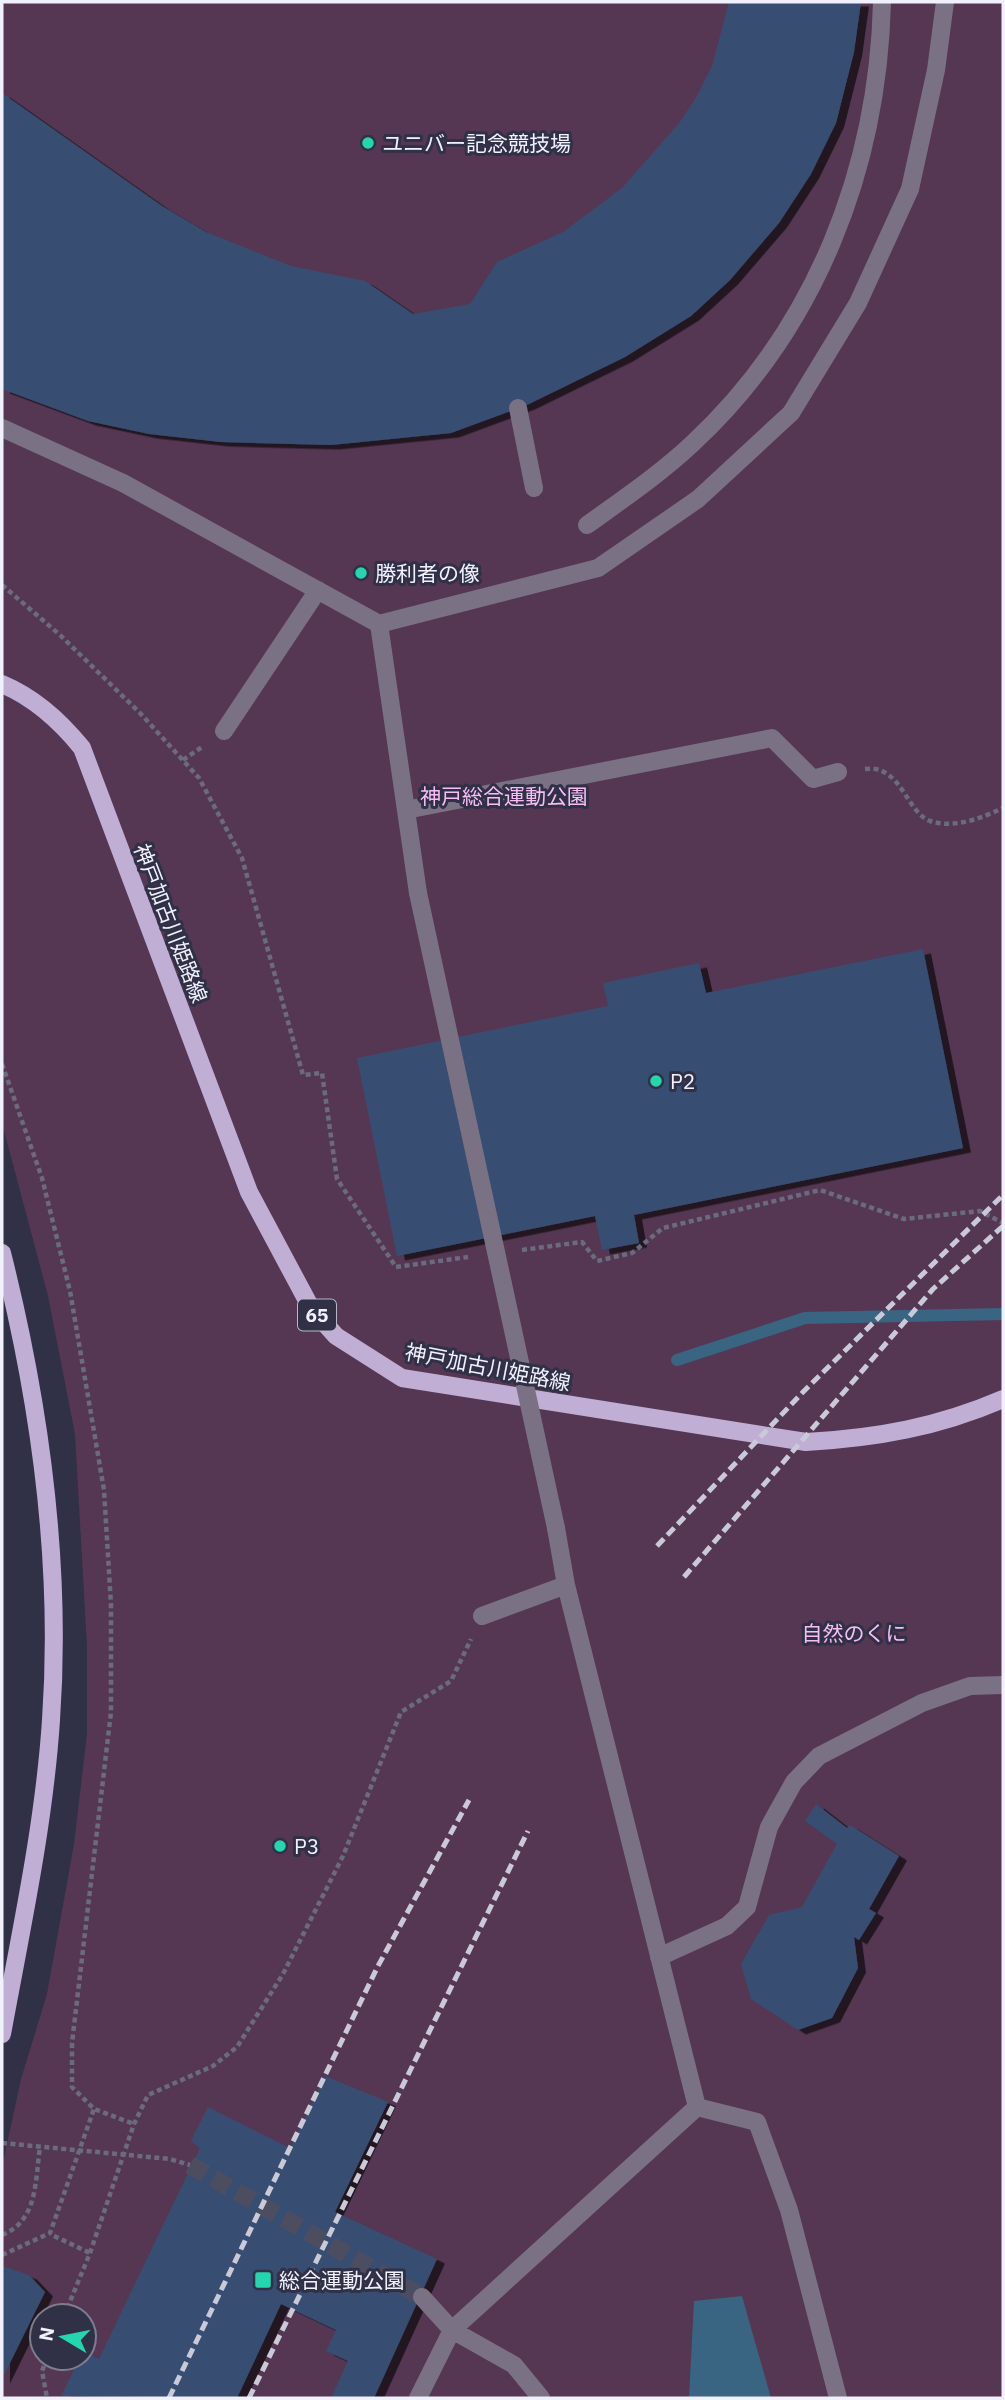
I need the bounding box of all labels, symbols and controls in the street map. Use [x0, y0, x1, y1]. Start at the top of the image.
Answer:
place label: ユニバー記念競技場 [382, 129, 571, 157]
marker: ユニバー記念競技場 [360, 135, 376, 151]
place label: 勝利者の像 [375, 559, 480, 587]
marker: 勝利者の像 [353, 565, 369, 581]
park label: 神戸総合運動公園 [420, 782, 588, 810]
street label: 神戸加古川姫路線 [128, 840, 214, 1006]
place label: P2 [670, 1067, 695, 1095]
marker: P2 [648, 1073, 664, 1089]
road number: 65 [298, 1300, 336, 1330]
street label: 神戸加古川姫路線 [403, 1337, 573, 1397]
park label: 自然のくに [802, 1619, 907, 1647]
place label: P3 [294, 1832, 319, 1860]
marker: P3 [272, 1838, 288, 1854]
place label: 総合運動公園 [279, 2266, 405, 2294]
marker: 総合運動公園 [253, 2270, 273, 2290]
north arrow [28, 2302, 98, 2372]
text: N [33, 2325, 59, 2343]

